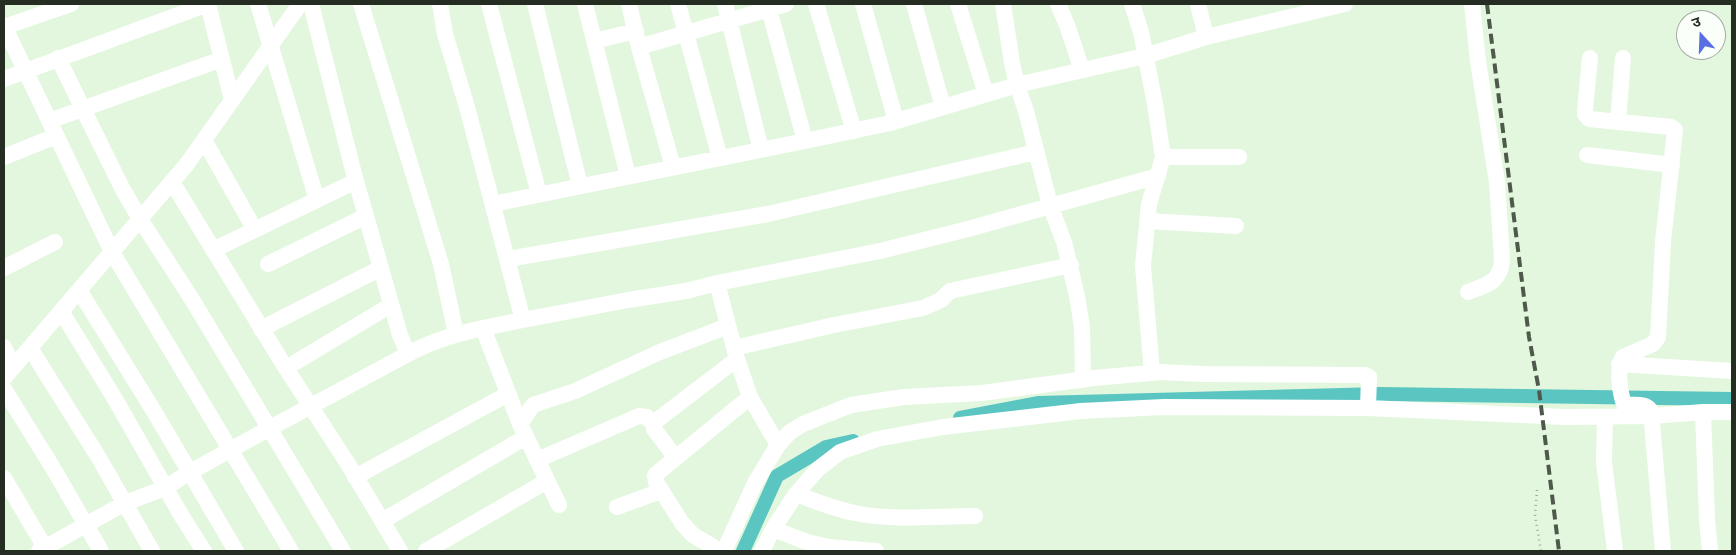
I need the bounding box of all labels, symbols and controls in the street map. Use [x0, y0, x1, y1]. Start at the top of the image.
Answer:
north arrow [1676, 10, 1726, 60]
text: उ [1690, 13, 1703, 31]

